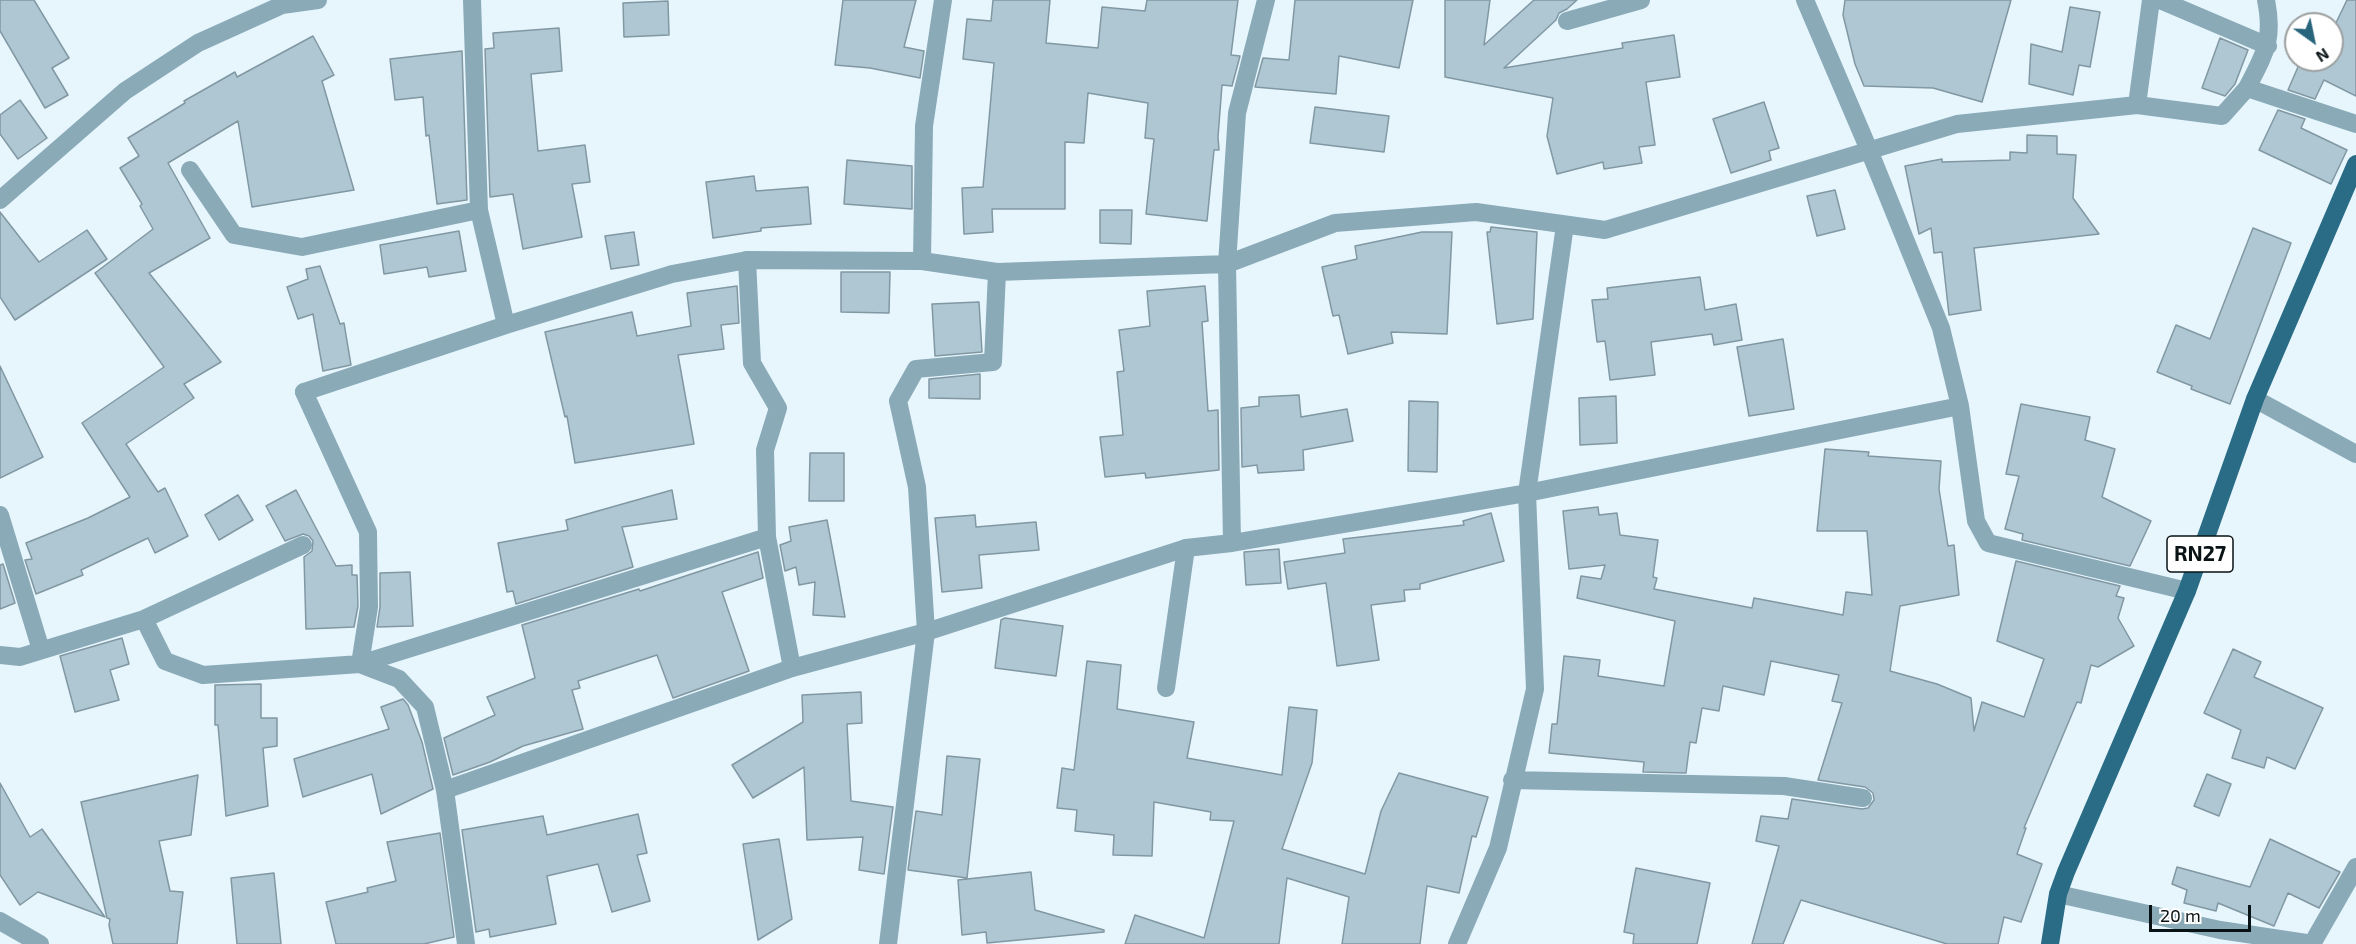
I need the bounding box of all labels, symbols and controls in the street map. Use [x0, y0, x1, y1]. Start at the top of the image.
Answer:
north arrow [2284, 12, 2344, 72]
text: N [2313, 45, 2333, 67]
road number: RN27 [2167, 536, 2233, 572]
scale bar [2152, 893, 2254, 931]
text: 20 m [2160, 904, 2201, 926]

